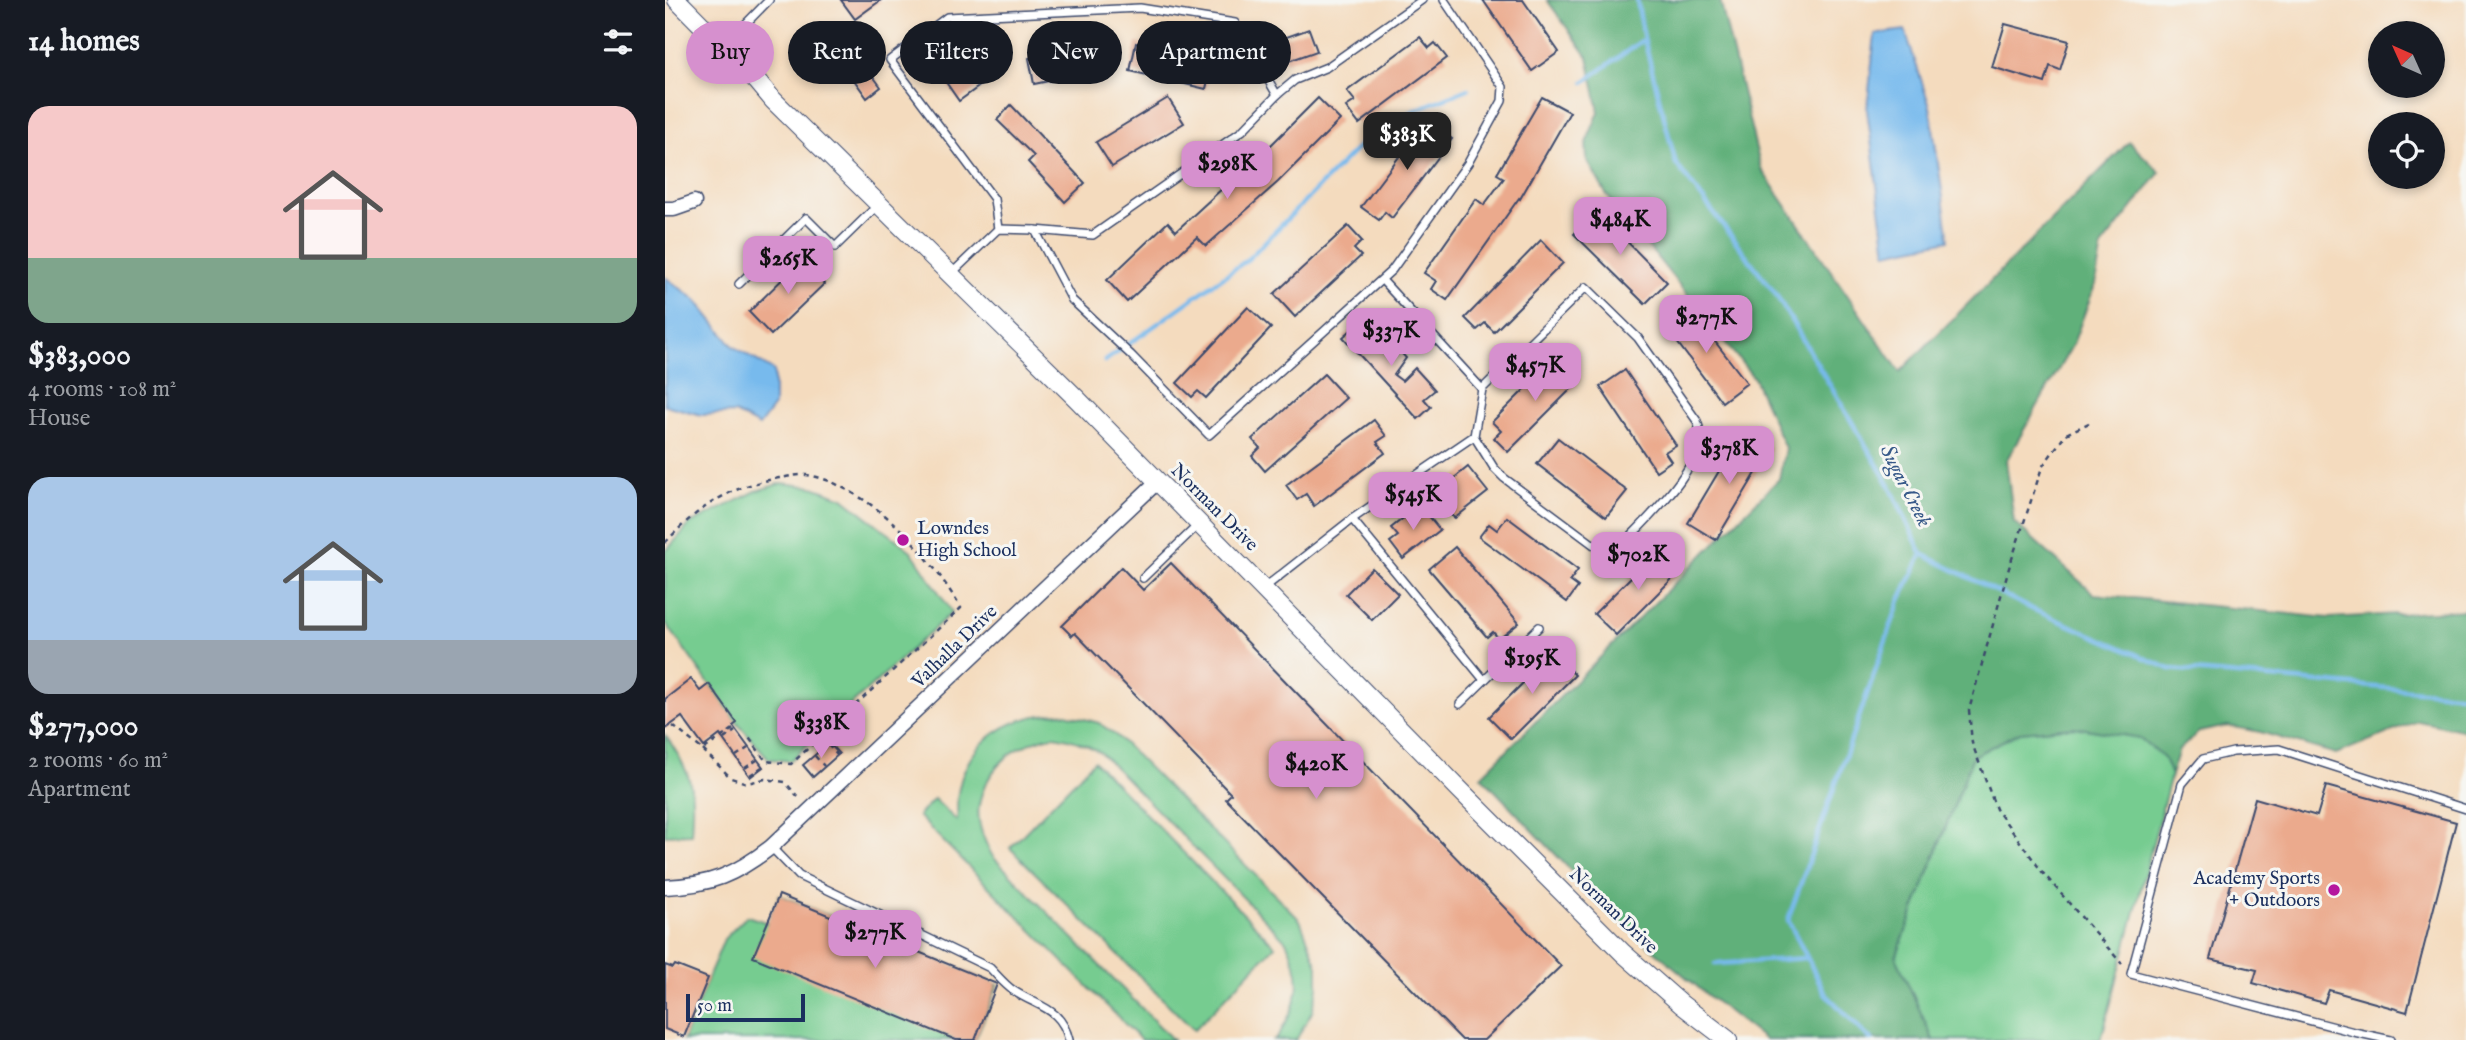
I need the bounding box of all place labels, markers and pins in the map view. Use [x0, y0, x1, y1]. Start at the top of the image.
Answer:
pin: $383K [1358, 113, 1456, 172]
pin: $298K [1178, 142, 1276, 201]
pin: $484K [1571, 198, 1669, 257]
pin: $265K [739, 236, 837, 296]
pin: $277K [1657, 296, 1755, 355]
pin: $337K [1342, 308, 1440, 368]
pin: $457K [1486, 344, 1584, 403]
pin: $378K [1680, 426, 1778, 486]
pin: $545K [1364, 472, 1462, 532]
place label: Lowndes High School [917, 517, 1017, 563]
marker: Lowndes High School [895, 532, 911, 548]
pin: $702K [1589, 532, 1687, 592]
pin: $195K [1483, 636, 1581, 696]
pin: $338K [772, 700, 870, 760]
pin: $420K [1267, 742, 1365, 801]
place label: Academy Sports + Outdoors [2193, 867, 2320, 913]
marker: Academy Sports + Outdoors [2326, 882, 2342, 898]
pin: $277K [826, 911, 924, 970]

